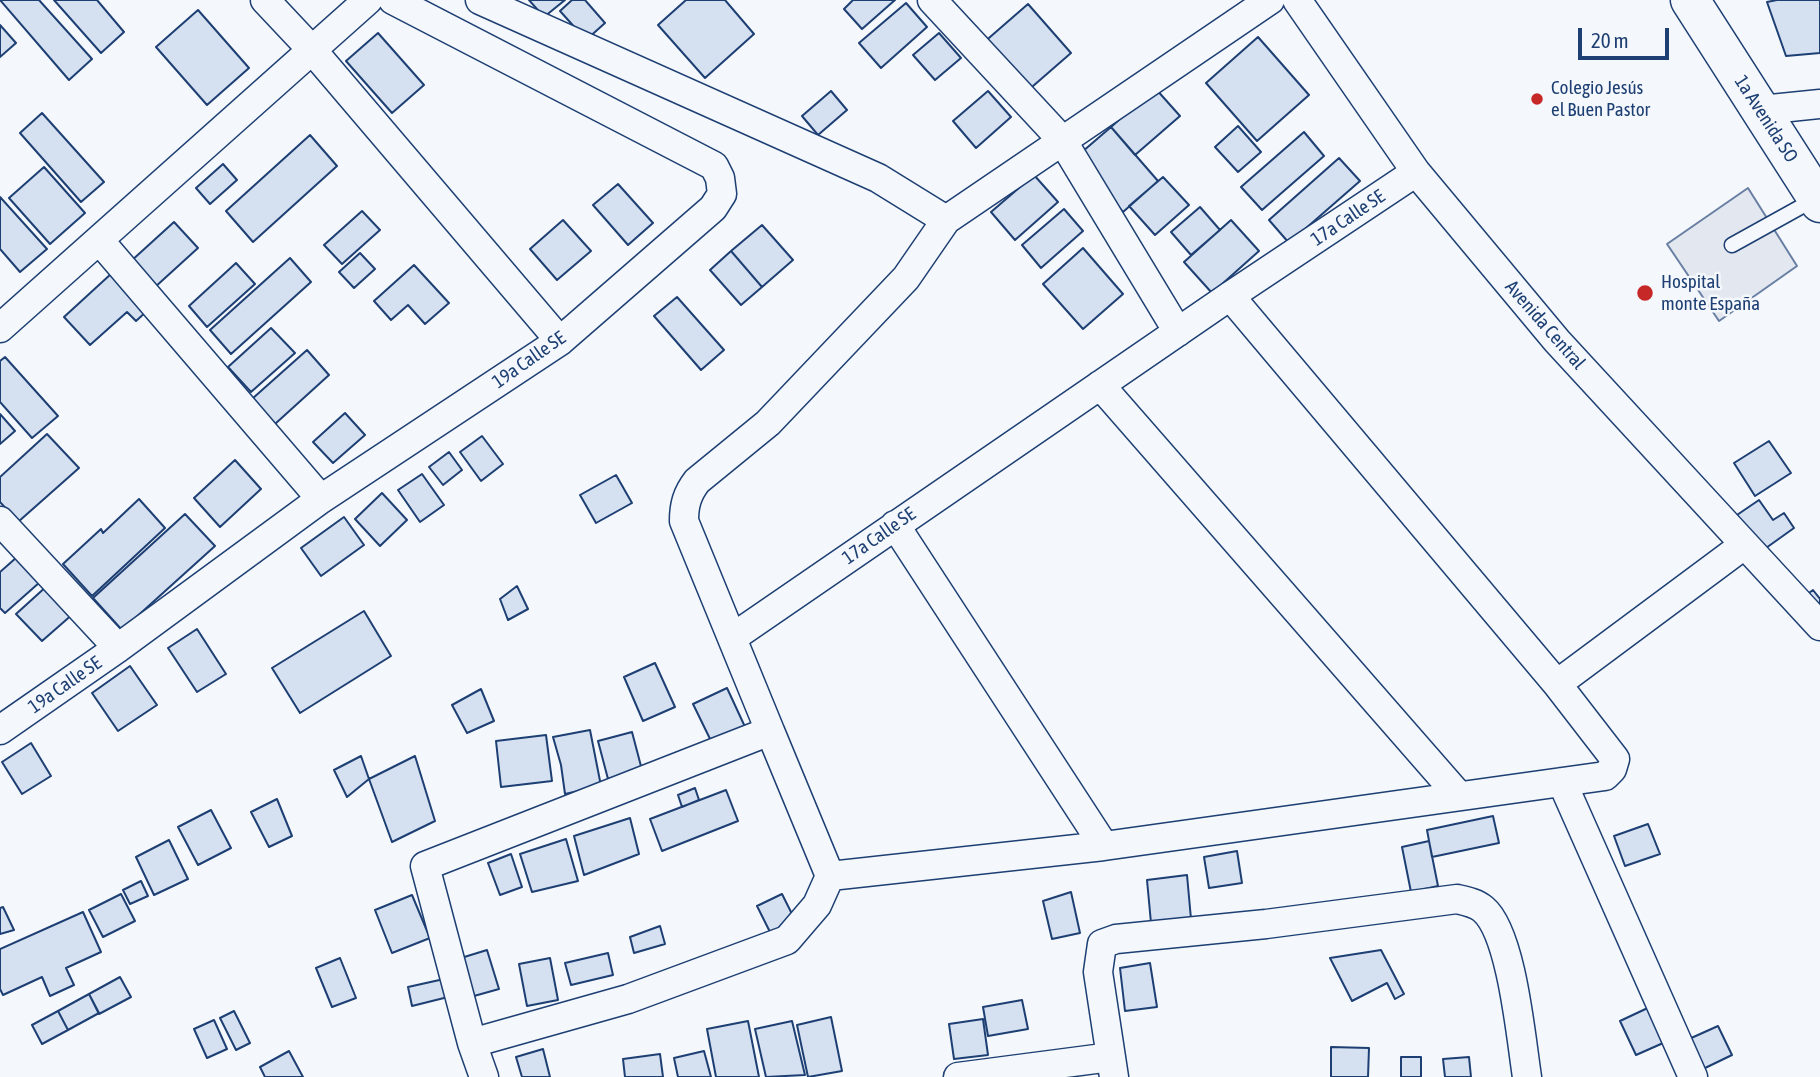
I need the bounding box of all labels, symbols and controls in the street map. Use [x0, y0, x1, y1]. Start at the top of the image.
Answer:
scale bar [1582, 14, 1673, 58]
text: 20 m [1591, 28, 1629, 52]
street label: 1a Avenida SO [1729, 71, 1803, 167]
place label: Colegio Jesús el Buen Pastor [1551, 77, 1650, 121]
marker: Colegio Jesús el Buen Pastor [1529, 91, 1545, 107]
street label: 17a Calle SE [1307, 185, 1389, 251]
place label: Hospital monte España [1661, 271, 1760, 315]
street label: Avenida Central [1500, 276, 1590, 374]
marker: Hospital monte España [1635, 283, 1655, 303]
street label: 19a Calle SE [488, 327, 570, 393]
street label: 17a Calle SE [838, 503, 920, 569]
street label: 19a Calle SE [24, 652, 106, 718]

